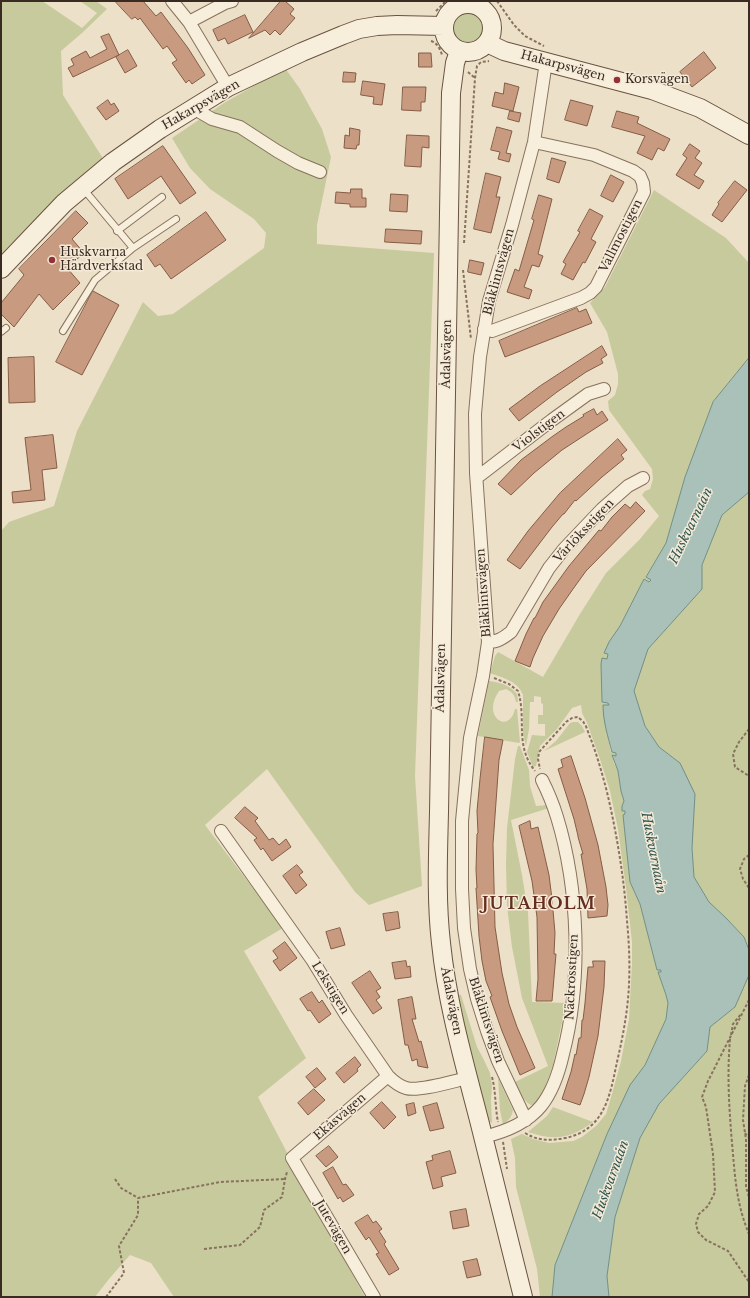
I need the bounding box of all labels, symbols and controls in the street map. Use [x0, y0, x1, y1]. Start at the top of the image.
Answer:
street label: Hakarpsvägen [519, 48, 607, 84]
place label: Korsvägen [625, 73, 689, 87]
marker: Korsvägen [612, 75, 622, 85]
street label: Hakarpsvägen [160, 77, 242, 133]
street label: Vallmostigen [596, 197, 646, 275]
street label: Blåklintsvägen [480, 227, 518, 317]
place label: Huskvarna Härdverkstad [60, 246, 143, 274]
marker: Huskvarna Härdverkstad [47, 255, 57, 265]
street label: Ådalsvägen [439, 319, 455, 389]
street label: Violstigen [510, 407, 568, 455]
water label: Huskvarnaån [666, 485, 716, 567]
street label: Vårlöksstigen [551, 496, 617, 566]
street label: Blåklintsvägen [474, 548, 494, 638]
street label: Ådalsvägen [433, 643, 449, 713]
water label: Huskvarnaån [637, 811, 669, 895]
district label: JUTAHOLM [482, 894, 596, 914]
street label: Näckrosstigen [563, 934, 581, 1020]
street label: Lekstigen [308, 959, 352, 1017]
street label: Ådalsvägen [437, 966, 465, 1036]
street label: Blåklintsvägen [465, 975, 507, 1065]
street label: Ekåsvägen [311, 1091, 369, 1143]
water label: Huskvarnaån [590, 1138, 632, 1222]
street label: Jutevägen [312, 1197, 354, 1257]

